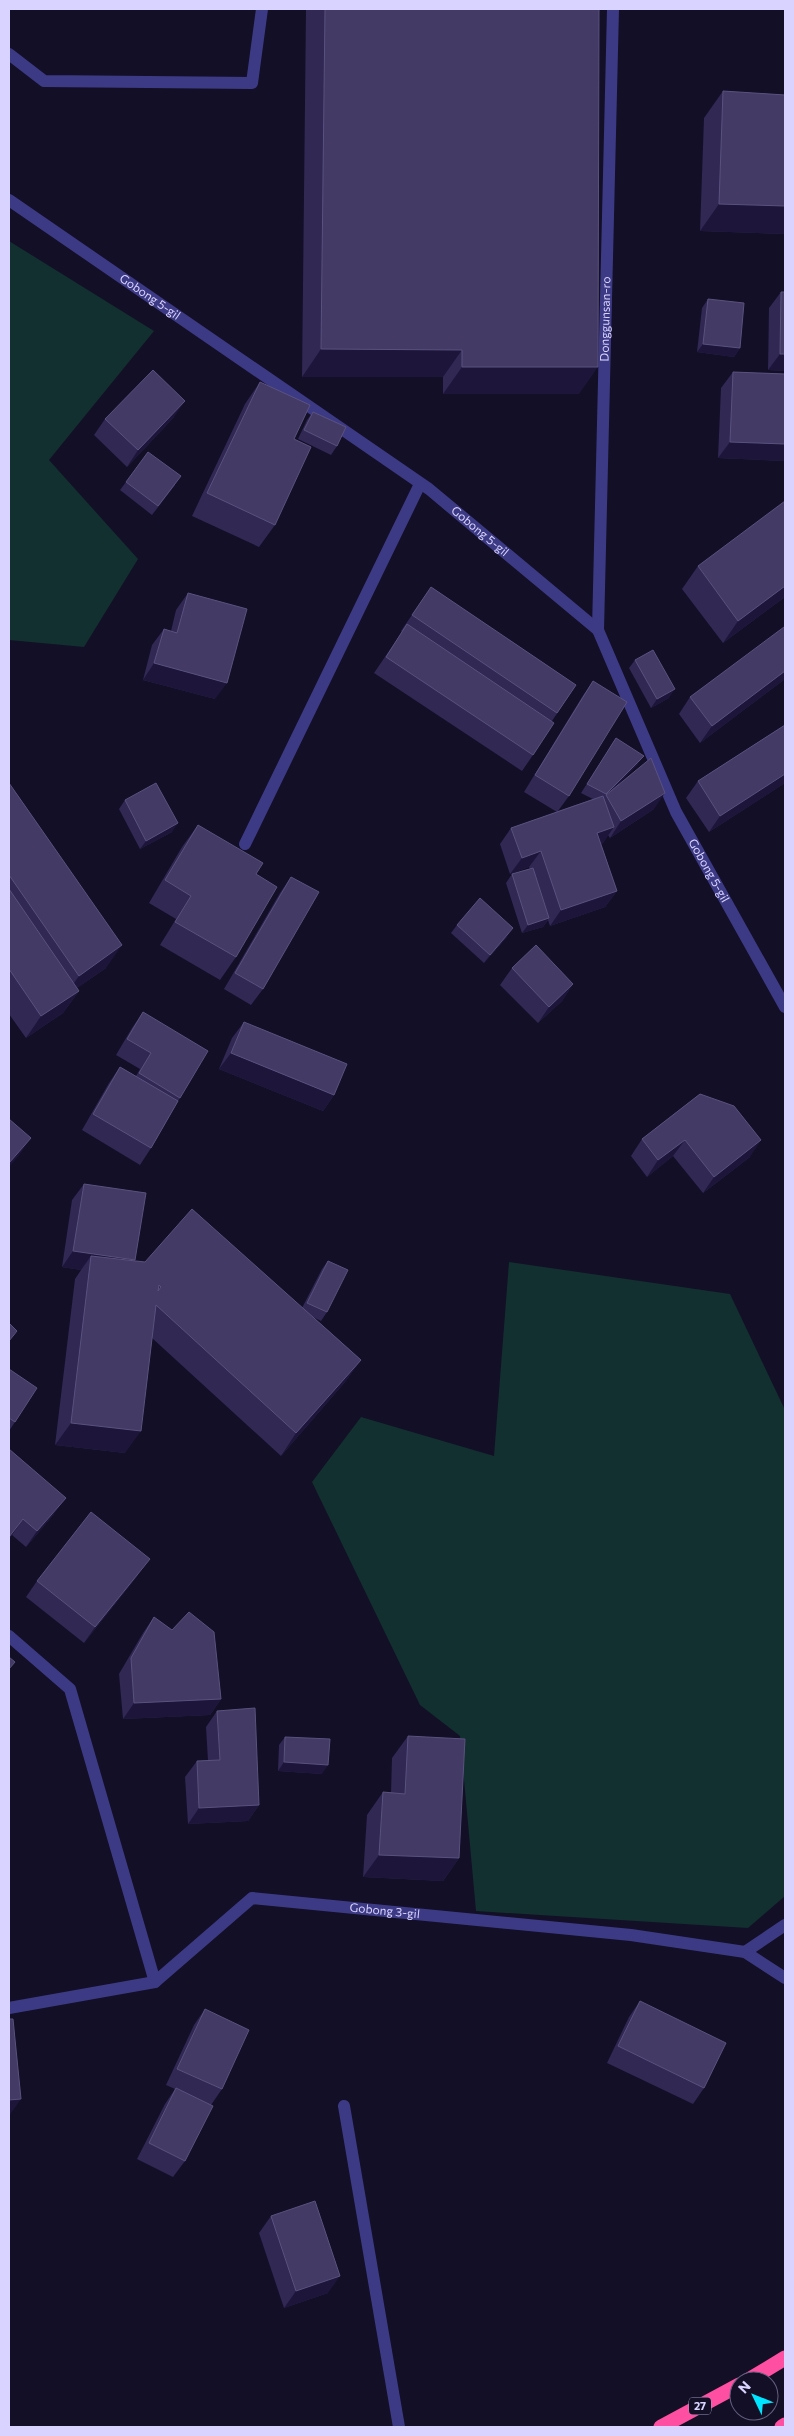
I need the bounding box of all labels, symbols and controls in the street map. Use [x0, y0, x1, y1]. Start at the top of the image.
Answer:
street label: Gobong 5-gil [117, 270, 183, 322]
street label: Donggunsan-ro [596, 276, 613, 362]
street label: Gobong 5-gil [449, 503, 512, 559]
street label: Gobong 5-gil [686, 836, 733, 904]
street label: Gobong 3-gil [349, 1900, 421, 1920]
north arrow [729, 2371, 779, 2421]
text: N [734, 2377, 754, 2396]
road number: 27 [689, 2398, 711, 2414]

